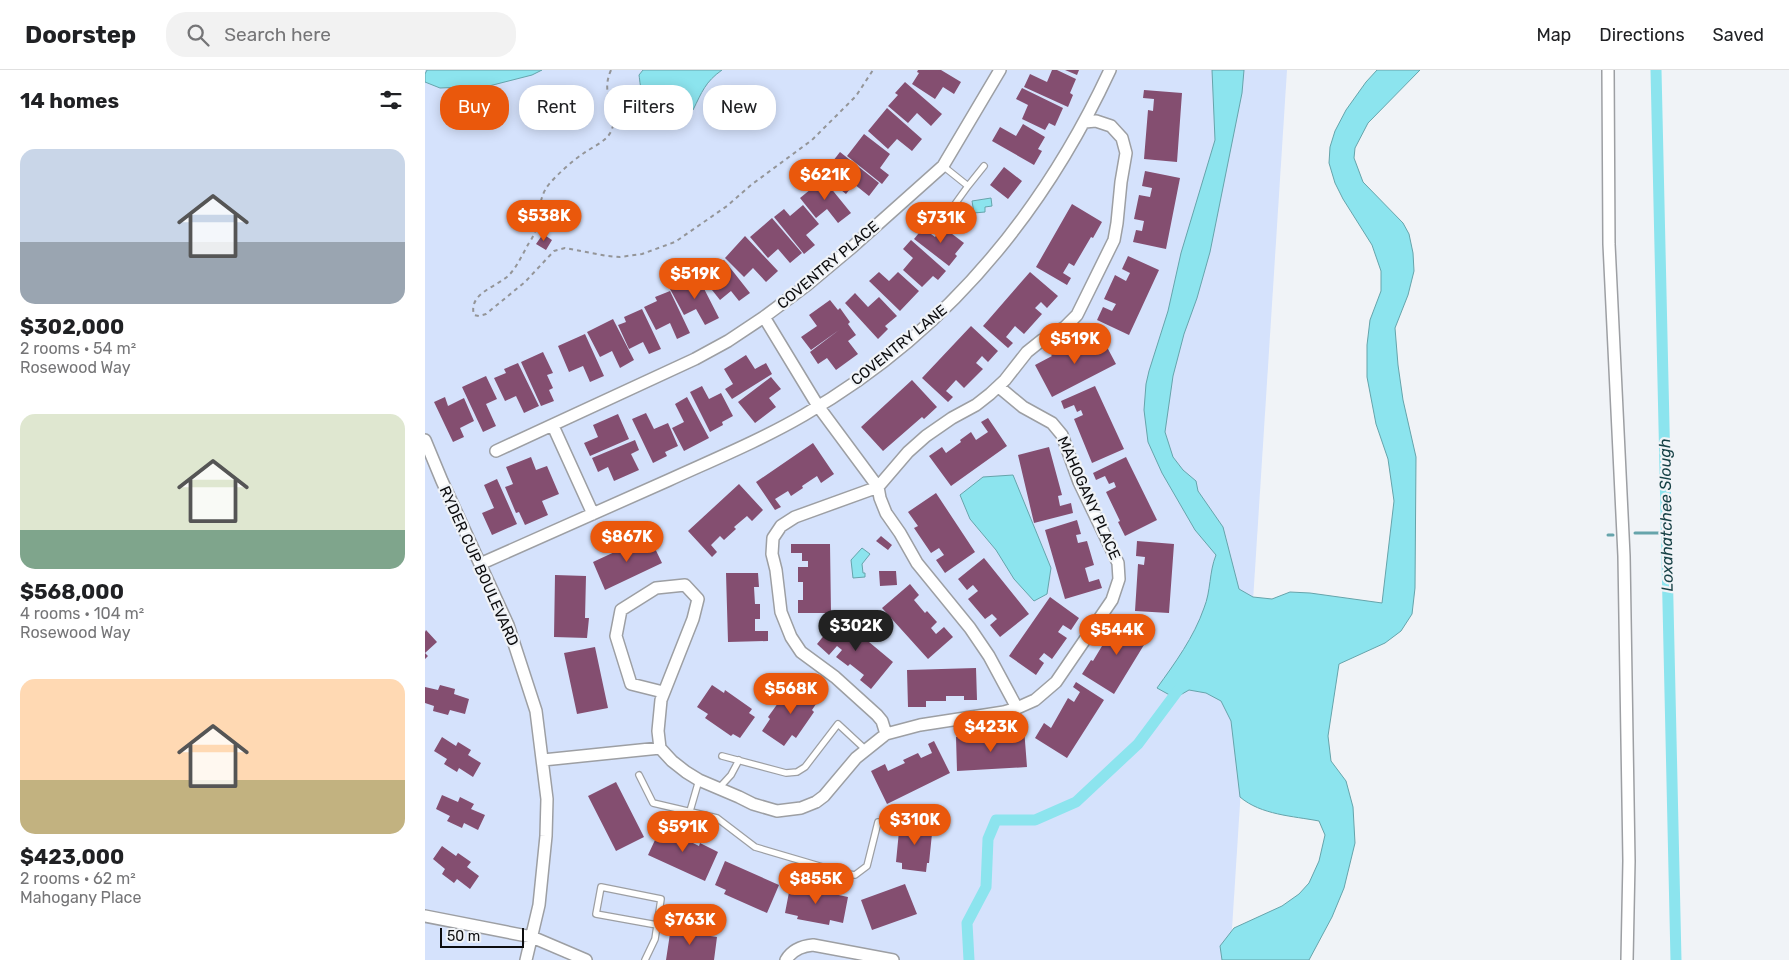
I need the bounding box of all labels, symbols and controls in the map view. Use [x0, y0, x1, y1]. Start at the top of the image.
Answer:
search box [166, 12, 516, 57]
text: Doorstep [25, 21, 136, 49]
icon: search [184, 21, 212, 49]
text: Search here [224, 23, 331, 46]
text: Map [1536, 24, 1571, 46]
text: Directions [1599, 24, 1685, 46]
text: Saved [1713, 24, 1764, 46]
chip: Buy [440, 85, 509, 130]
chip: Rent [519, 85, 594, 130]
chip: Filters [604, 85, 693, 130]
chip: New [703, 85, 776, 130]
icon: filters [377, 86, 405, 114]
text: 14 homes [20, 88, 119, 113]
pin: $621K [790, 158, 860, 201]
text: $621K [800, 165, 850, 184]
icon: home [168, 181, 258, 271]
pin: $538K [509, 200, 579, 242]
pin: $731K [906, 202, 976, 244]
text: $538K [517, 206, 571, 225]
text: $731K [917, 208, 965, 227]
street label: COVENTRY PLACE [773, 217, 883, 313]
pin: $519K [660, 258, 730, 300]
text: $519K [670, 264, 720, 283]
street label: COVENTRY LANE [847, 301, 951, 389]
text: $302,000 [20, 314, 124, 339]
pin: $519K [1040, 322, 1110, 365]
text: $519K [1050, 329, 1100, 348]
text: 2 rooms · 54 m² [20, 339, 136, 358]
text: Rosewood Way [20, 358, 131, 377]
street label: MAHOGANY PLACE [1054, 433, 1124, 563]
water label: Loxahatchee Slough [1655, 438, 1677, 592]
icon: home [168, 446, 258, 536]
street label: RYDER CUP BOULEVARD [436, 483, 522, 649]
pin: $867K [592, 520, 662, 563]
text: $867K [601, 527, 653, 546]
text: $568,000 [20, 579, 124, 604]
text: 4 rooms · 104 m² [20, 604, 144, 623]
pin: $302K [821, 610, 891, 652]
pin: $544K [1082, 614, 1152, 656]
text: $302K [829, 616, 883, 635]
text: $544K [1090, 620, 1144, 639]
text: Rosewood Way [20, 623, 131, 642]
pin: $568K [756, 672, 826, 715]
text: $568K [765, 679, 817, 698]
pin: $423K [956, 710, 1026, 753]
icon: home [168, 711, 258, 801]
text: $423K [964, 717, 1018, 736]
pin: $310K [880, 804, 950, 846]
pin: $591K [648, 810, 718, 853]
text: $310K [890, 810, 940, 829]
text: $591K [658, 817, 708, 836]
text: $423,000 [20, 844, 124, 869]
pin: $855K [781, 862, 851, 905]
text: 2 rooms · 62 m² [20, 869, 136, 888]
text: $855K [790, 869, 842, 888]
text: Mahogany Place [20, 888, 141, 907]
pin: $763K [655, 904, 725, 946]
text: $763K [664, 910, 716, 929]
scale bar [440, 925, 524, 948]
text: 50 m [447, 928, 480, 945]

